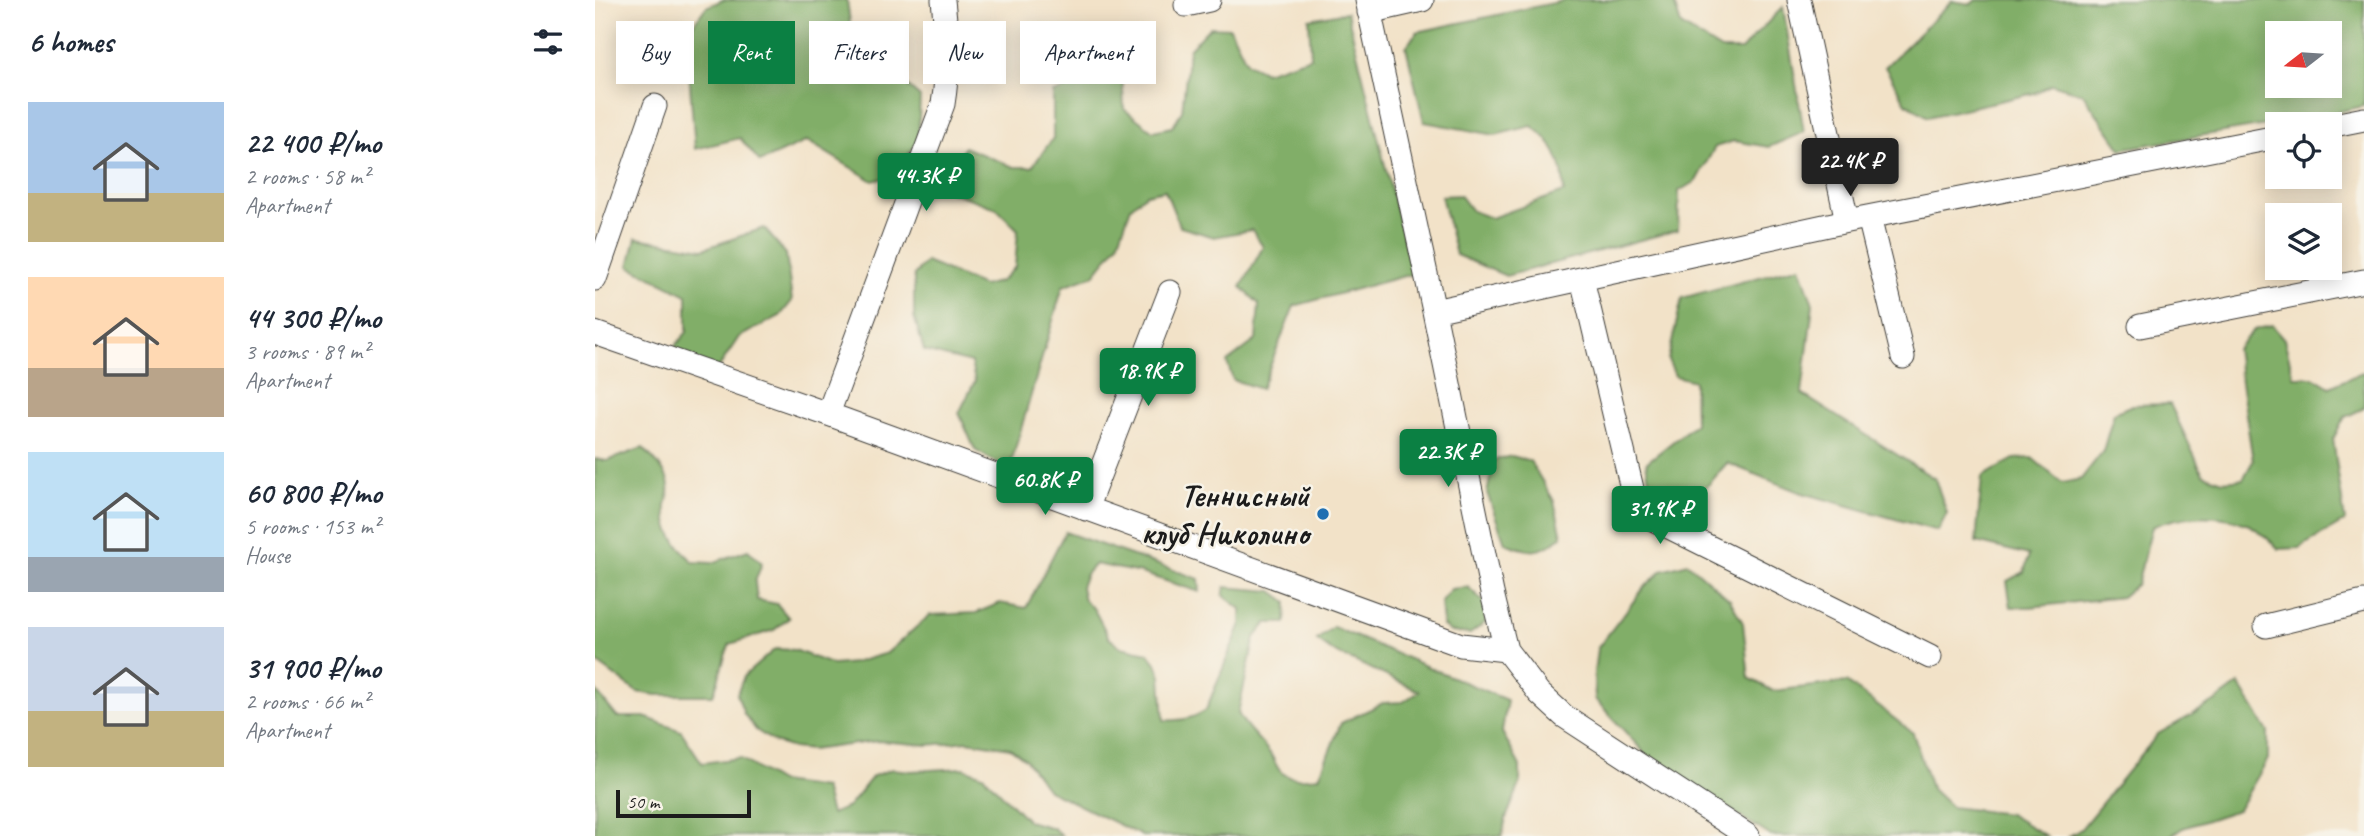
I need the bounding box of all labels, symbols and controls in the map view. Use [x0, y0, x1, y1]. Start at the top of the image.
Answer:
chip: Buy [616, 21, 694, 84]
chip: Rent [708, 21, 795, 84]
chip: Filters [809, 21, 909, 84]
chip: New [923, 21, 1006, 84]
chip: Apartment [1020, 21, 1156, 84]
north arrow [2265, 21, 2341, 98]
map controls [2265, 21, 2342, 280]
text: 6 homes [28, 23, 113, 61]
icon: filters [529, 23, 567, 61]
button: locate [2265, 112, 2342, 189]
text: 22 400 ₽/mo [245, 124, 381, 162]
icon: home [84, 130, 168, 214]
pin: 22.4K ₽ [1785, 138, 1915, 198]
text: 22.4K ₽ [1818, 146, 1882, 175]
pin: 44.3K ₽ [861, 154, 991, 213]
text: 44.3K ₽ [894, 161, 958, 190]
text: 2 rooms · 58 m² [245, 162, 369, 191]
text: Apartment [245, 191, 330, 220]
button: layers [2265, 203, 2342, 280]
text: 44 300 ₽/mo [245, 299, 381, 337]
icon: home [84, 305, 168, 389]
text: 3 rooms · 89 m² [245, 337, 369, 366]
pin: 18.9K ₽ [1083, 348, 1213, 408]
text: 18.9K ₽ [1116, 356, 1180, 385]
text: Apartment [245, 366, 330, 395]
pin: 22.3K ₽ [1383, 430, 1513, 489]
text: 22.3K ₽ [1416, 437, 1480, 466]
pin: 60.8K ₽ [980, 458, 1110, 517]
text: 60.8K ₽ [1012, 465, 1078, 494]
text: 60 800 ₽/mo [245, 474, 382, 512]
place label: Теннисный клуб Николино [1141, 474, 1312, 554]
icon: home [84, 480, 168, 564]
pin: 31.9K ₽ [1595, 486, 1725, 546]
text: 31.9K ₽ [1628, 494, 1692, 523]
marker: Теннисный клуб Николино [1315, 506, 1331, 522]
text: 5 rooms · 153 m² [245, 512, 380, 541]
text: House [245, 541, 290, 570]
text: 31 900 ₽/mo [245, 649, 381, 687]
icon: home [84, 655, 168, 739]
text: 2 rooms · 66 m² [245, 687, 369, 716]
text: Apartment [245, 716, 330, 745]
scale bar [616, 787, 751, 819]
text: 50 m [627, 790, 659, 814]

